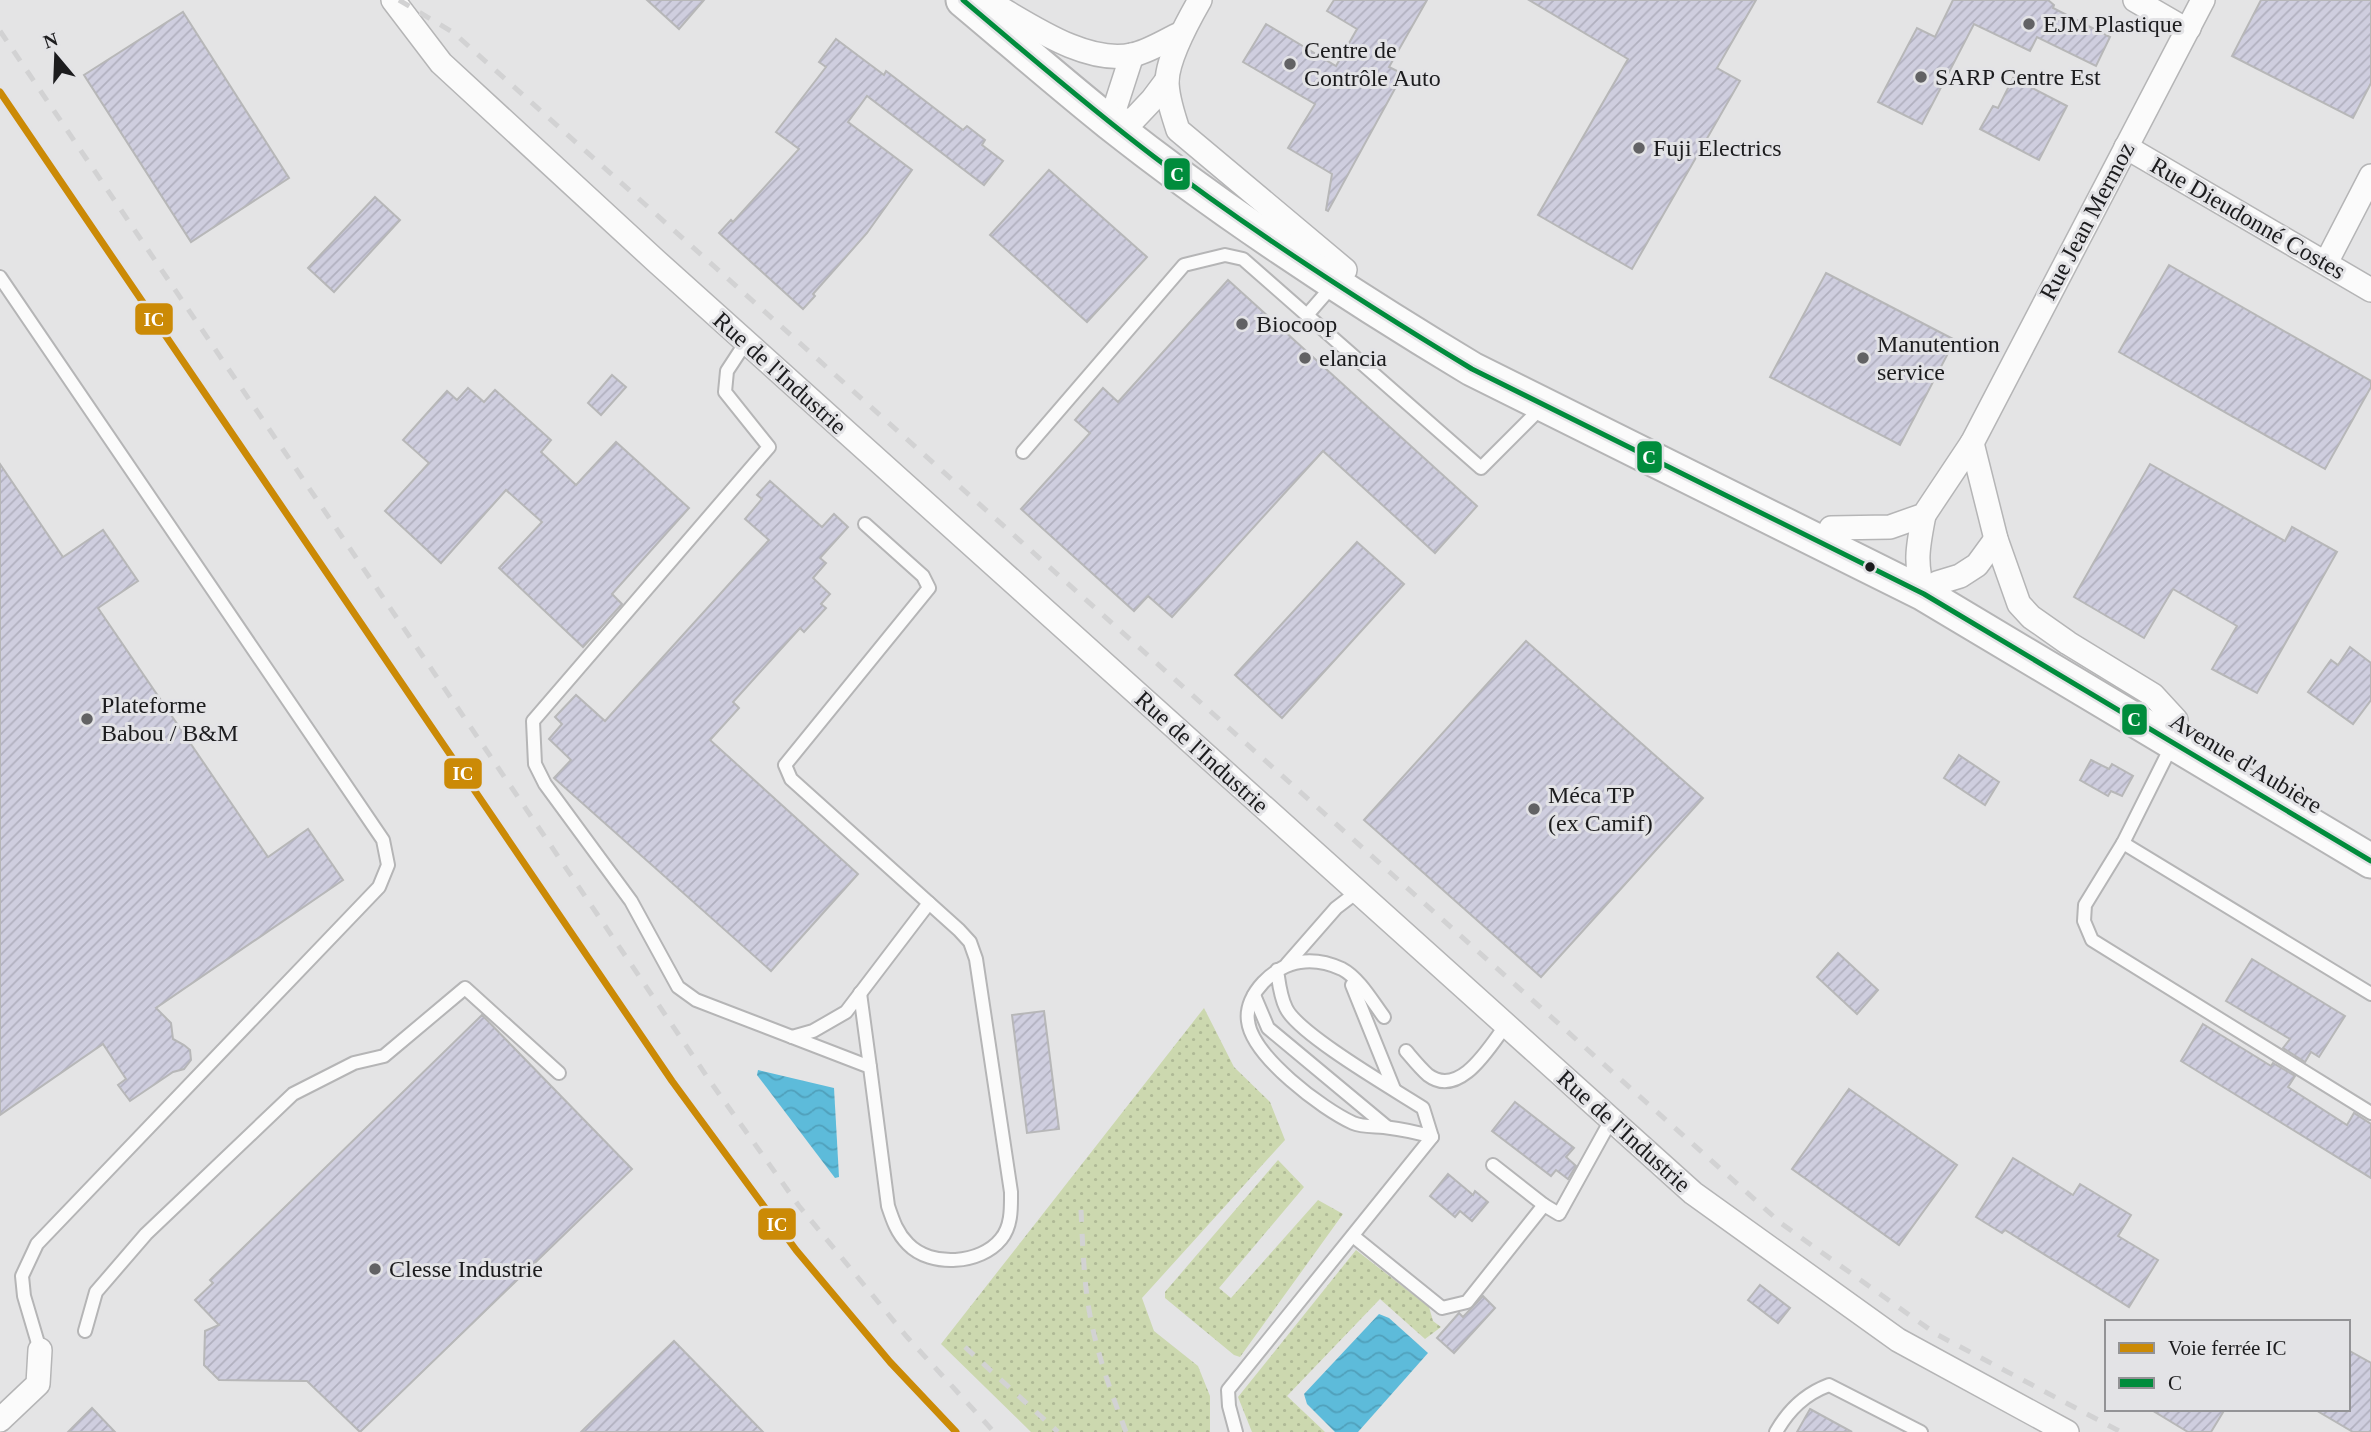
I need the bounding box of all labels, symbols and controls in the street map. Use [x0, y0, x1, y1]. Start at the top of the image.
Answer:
place label: EJM Plastique [2043, 11, 2182, 37]
marker: EJM Plastique [2021, 16, 2037, 32]
north arrow [21, 21, 91, 91]
text: N [41, 28, 61, 53]
place label: Centre de Contrôle Auto [1304, 37, 1441, 91]
marker: Centre de Contrôle Auto [1282, 56, 1298, 72]
place label: SARP Centre Est [1935, 64, 2101, 90]
marker: SARP Centre Est [1913, 69, 1929, 85]
place label: Fuji Electrics [1653, 135, 1782, 161]
street label: Rue Jean Mermoz [2035, 138, 2139, 304]
marker: Fuji Electrics [1631, 140, 1647, 156]
street label: Rue Dieudonné Costes [2146, 152, 2350, 284]
line badge: C [1163, 157, 1191, 191]
text: C [1170, 164, 1184, 185]
line badge: IC [134, 302, 174, 336]
street label: Rue de l'Industrie [708, 307, 852, 439]
text: IC [143, 309, 165, 330]
place label: Biocoop [1256, 311, 1337, 337]
marker: Biocoop [1234, 316, 1250, 332]
place label: Manutention service [1877, 331, 2000, 385]
place label: elancia [1319, 345, 1387, 371]
marker: elancia [1297, 350, 1313, 366]
marker: Manutention service [1855, 350, 1871, 366]
line badge: C [1636, 440, 1663, 474]
text: C [1642, 447, 1656, 468]
unlabelled marker [1863, 560, 1877, 574]
street label: Rue de l'Industrie [1130, 686, 1274, 818]
place label: Plateforme Babou / B&M [101, 692, 238, 746]
line badge: C [2121, 703, 2148, 736]
street label: Avenue d'Aubière [2165, 707, 2327, 819]
text: C [2127, 709, 2141, 730]
marker: Plateforme Babou / B&M [79, 711, 95, 727]
line badge: IC [443, 757, 483, 790]
text: IC [452, 763, 474, 784]
place label: Méca TP (ex Camif) [1548, 782, 1653, 836]
marker: Méca TP (ex Camif) [1526, 801, 1542, 817]
street label: Rue de l'Industrie [1552, 1065, 1696, 1197]
line badge: IC [757, 1207, 797, 1241]
text: IC [766, 1214, 788, 1235]
place label: Clesse Industrie [389, 1256, 543, 1282]
marker: Clesse Industrie [367, 1261, 383, 1277]
legend [2105, 1320, 2350, 1411]
text: Voie ferrée IC [2168, 1336, 2287, 1360]
text: C [2168, 1371, 2182, 1395]

